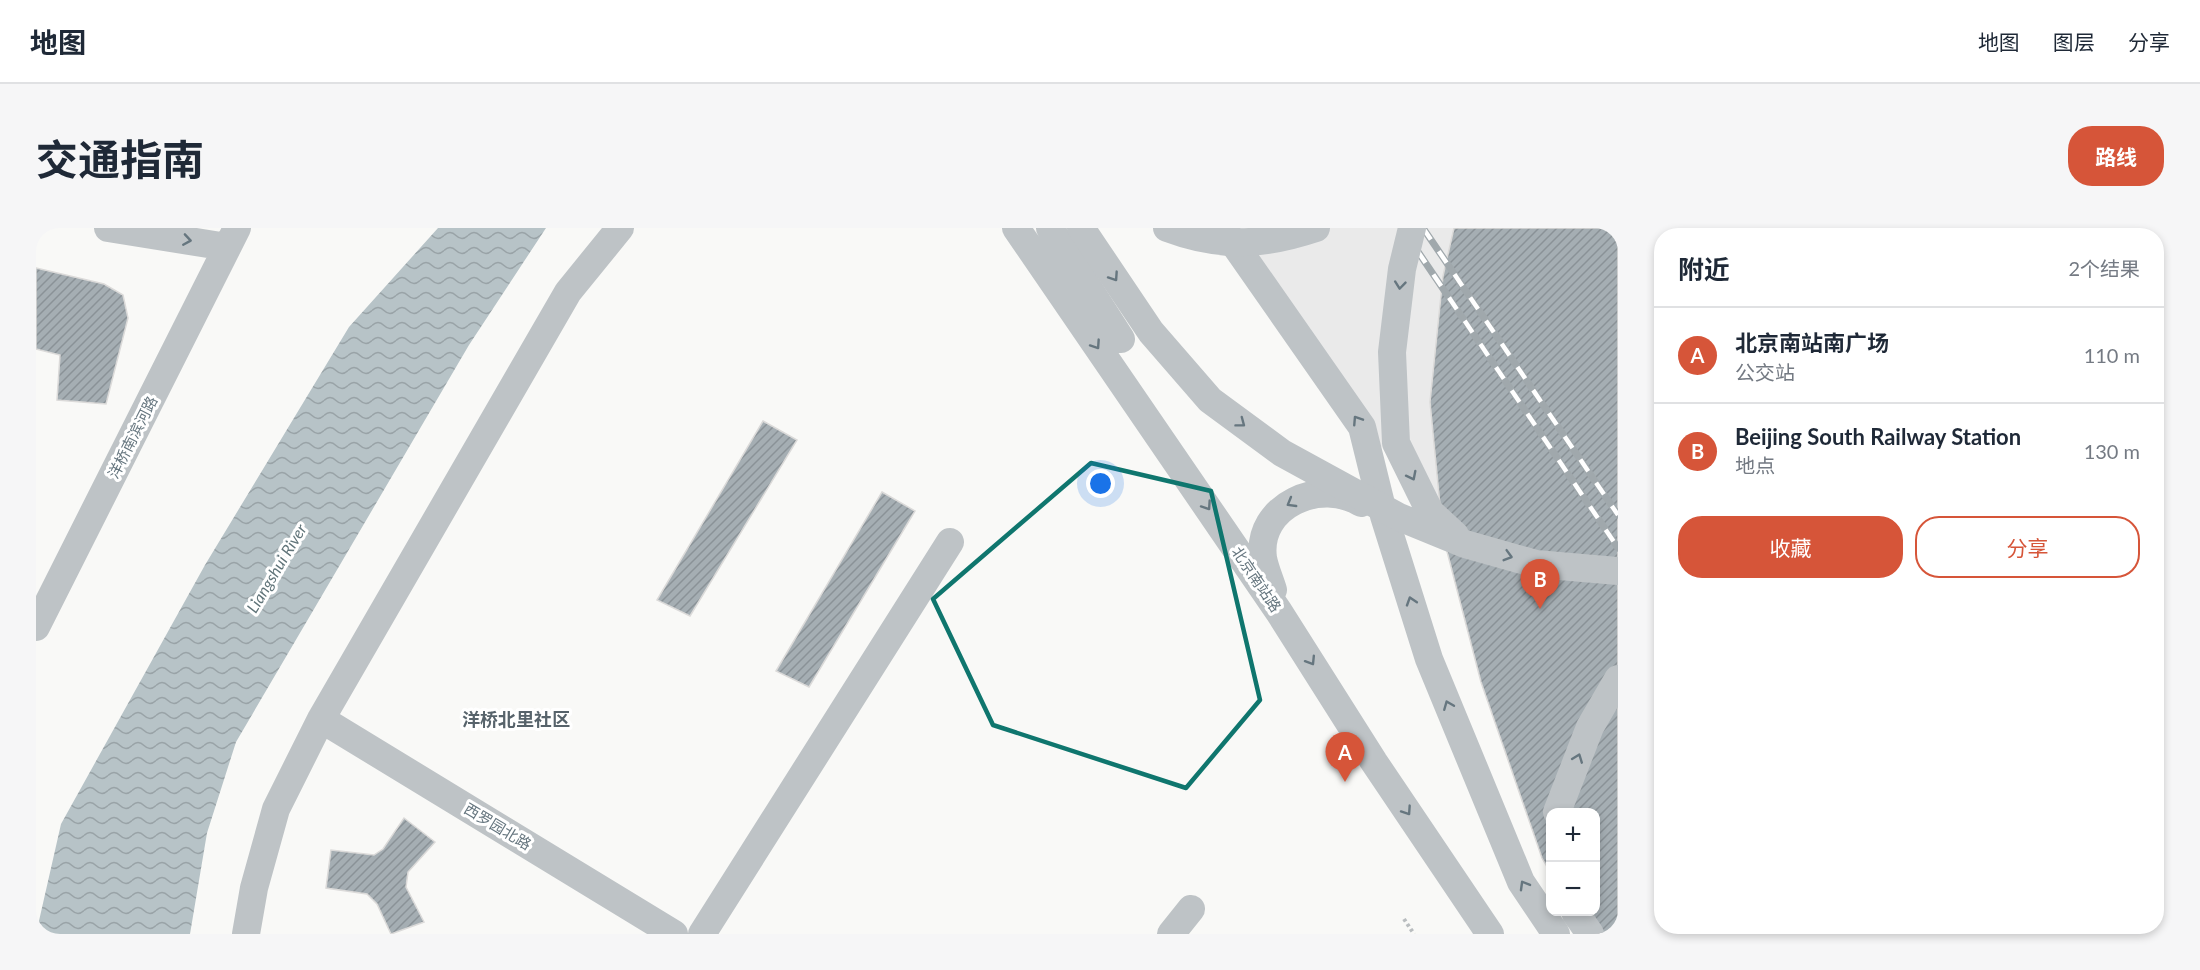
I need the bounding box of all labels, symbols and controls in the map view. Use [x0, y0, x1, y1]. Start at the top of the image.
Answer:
text: 地图 [30, 25, 86, 59]
text: 地图 [1978, 29, 2020, 54]
text: 图层 [2053, 29, 2095, 54]
text: 分享 [2128, 29, 2170, 54]
button: 路线 [2068, 126, 2164, 186]
text: 交通指南 [36, 134, 204, 184]
one-way arrow [182, 234, 192, 246]
text: 附近 [1678, 253, 1730, 285]
text: 2个结果 [2068, 256, 2140, 280]
one-way arrow [1107, 270, 1118, 281]
one-way arrow [1394, 281, 1407, 290]
text: 北京南站南广场 [1735, 329, 1889, 356]
one-way arrow [1089, 339, 1100, 350]
text: A [1691, 343, 1704, 367]
text: 110 m [2084, 343, 2140, 367]
text: 公交站 [1735, 360, 1795, 384]
street label: 洋桥南滨河路 [104, 393, 160, 481]
one-way arrow [1234, 415, 1245, 426]
one-way arrow [1353, 416, 1364, 427]
text: Beijing South Railway Station [1735, 423, 2021, 450]
text: B [1691, 439, 1704, 463]
text: 130 m [2084, 439, 2140, 463]
text: 地点 [1735, 453, 1775, 477]
your location [1086, 469, 1115, 498]
one-way arrow [1405, 469, 1416, 480]
one-way arrow [1287, 496, 1298, 507]
one-way arrow [1200, 500, 1211, 511]
button: 收藏 [1678, 516, 1903, 578]
button: 分享 [1915, 516, 2140, 578]
water label: Liangshui River [242, 520, 310, 616]
street label: 北京南站路 [1229, 543, 1285, 615]
one-way arrow [1502, 549, 1513, 561]
pin: B [1520, 560, 1560, 609]
one-way arrow [1406, 596, 1418, 607]
one-way arrow [1303, 655, 1315, 665]
one-way arrow [1443, 701, 1455, 712]
district label: 洋桥北里社区 [462, 708, 570, 730]
pin: A [1326, 732, 1364, 782]
one-way arrow [1571, 753, 1584, 764]
street label: 西罗园北路 [461, 799, 535, 853]
one-way arrow [1400, 804, 1411, 815]
map controls [1546, 808, 1600, 916]
button: + [1546, 808, 1600, 862]
button: − [1546, 862, 1600, 916]
one-way arrow [1520, 881, 1531, 891]

